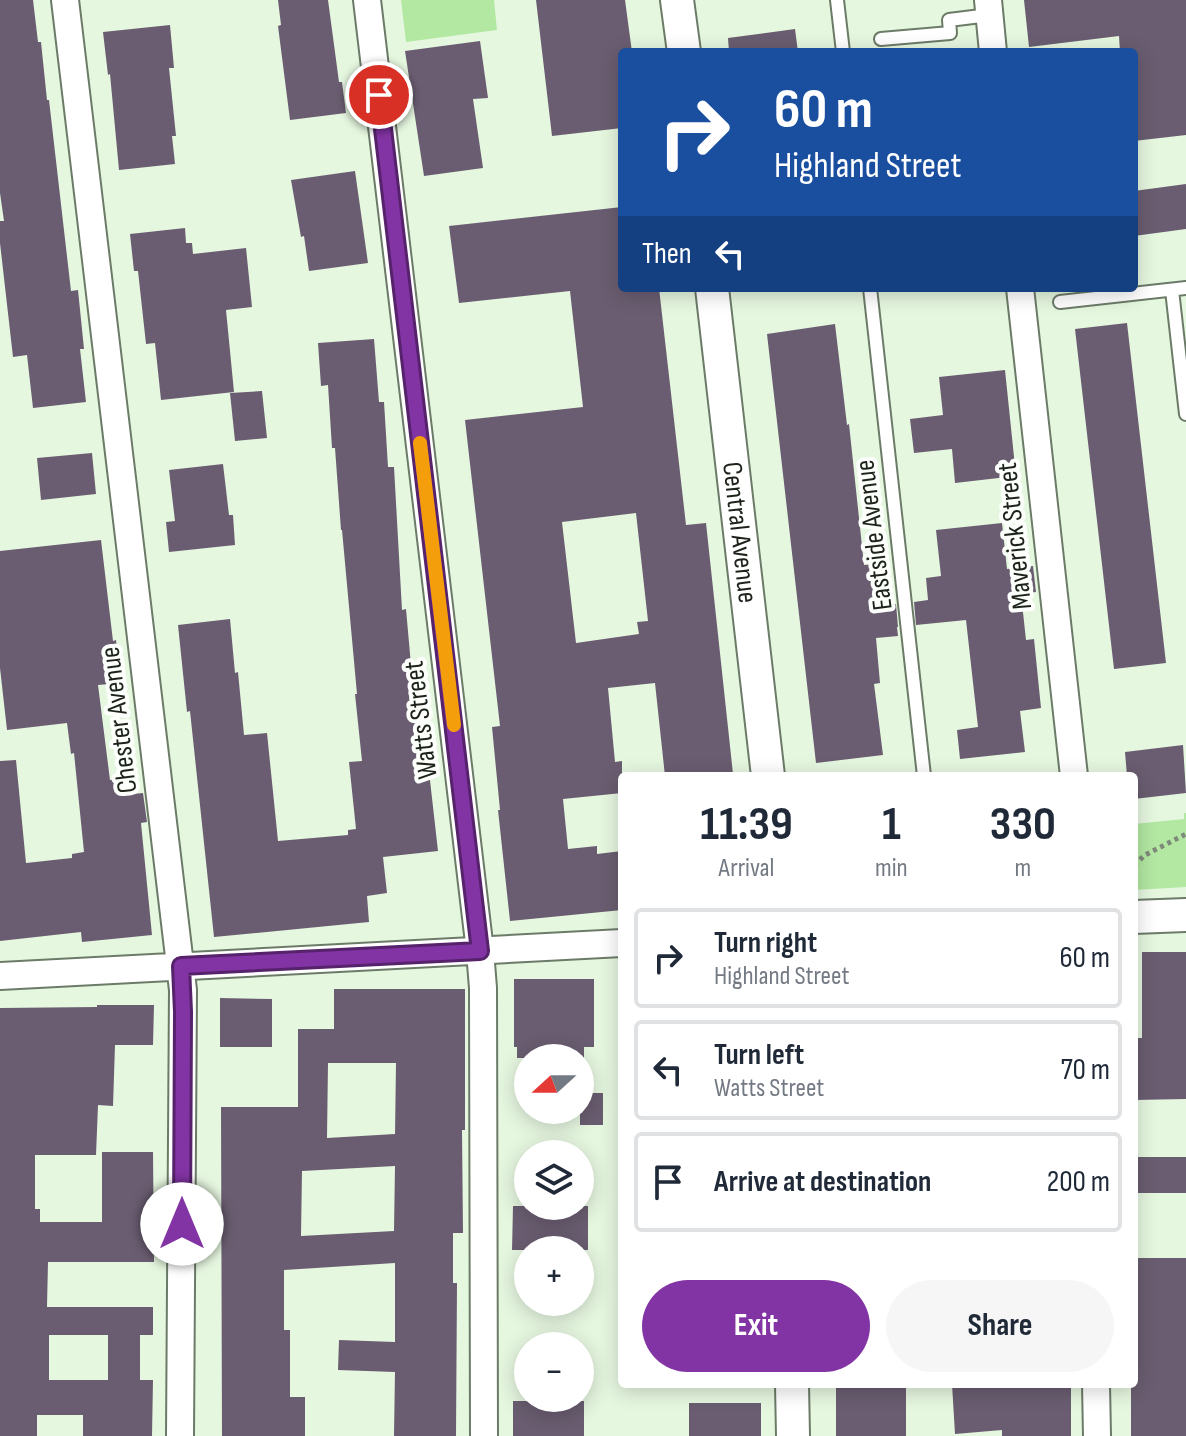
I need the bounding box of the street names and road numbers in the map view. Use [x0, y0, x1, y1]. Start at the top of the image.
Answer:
street label: Eastside Avenue [848, 458, 900, 612]
street label: Central Avenue [716, 460, 765, 605]
street label: Maverick Street [991, 461, 1039, 611]
street label: Chester Avenue [94, 645, 144, 795]
street label: Watts Street [397, 659, 445, 781]

